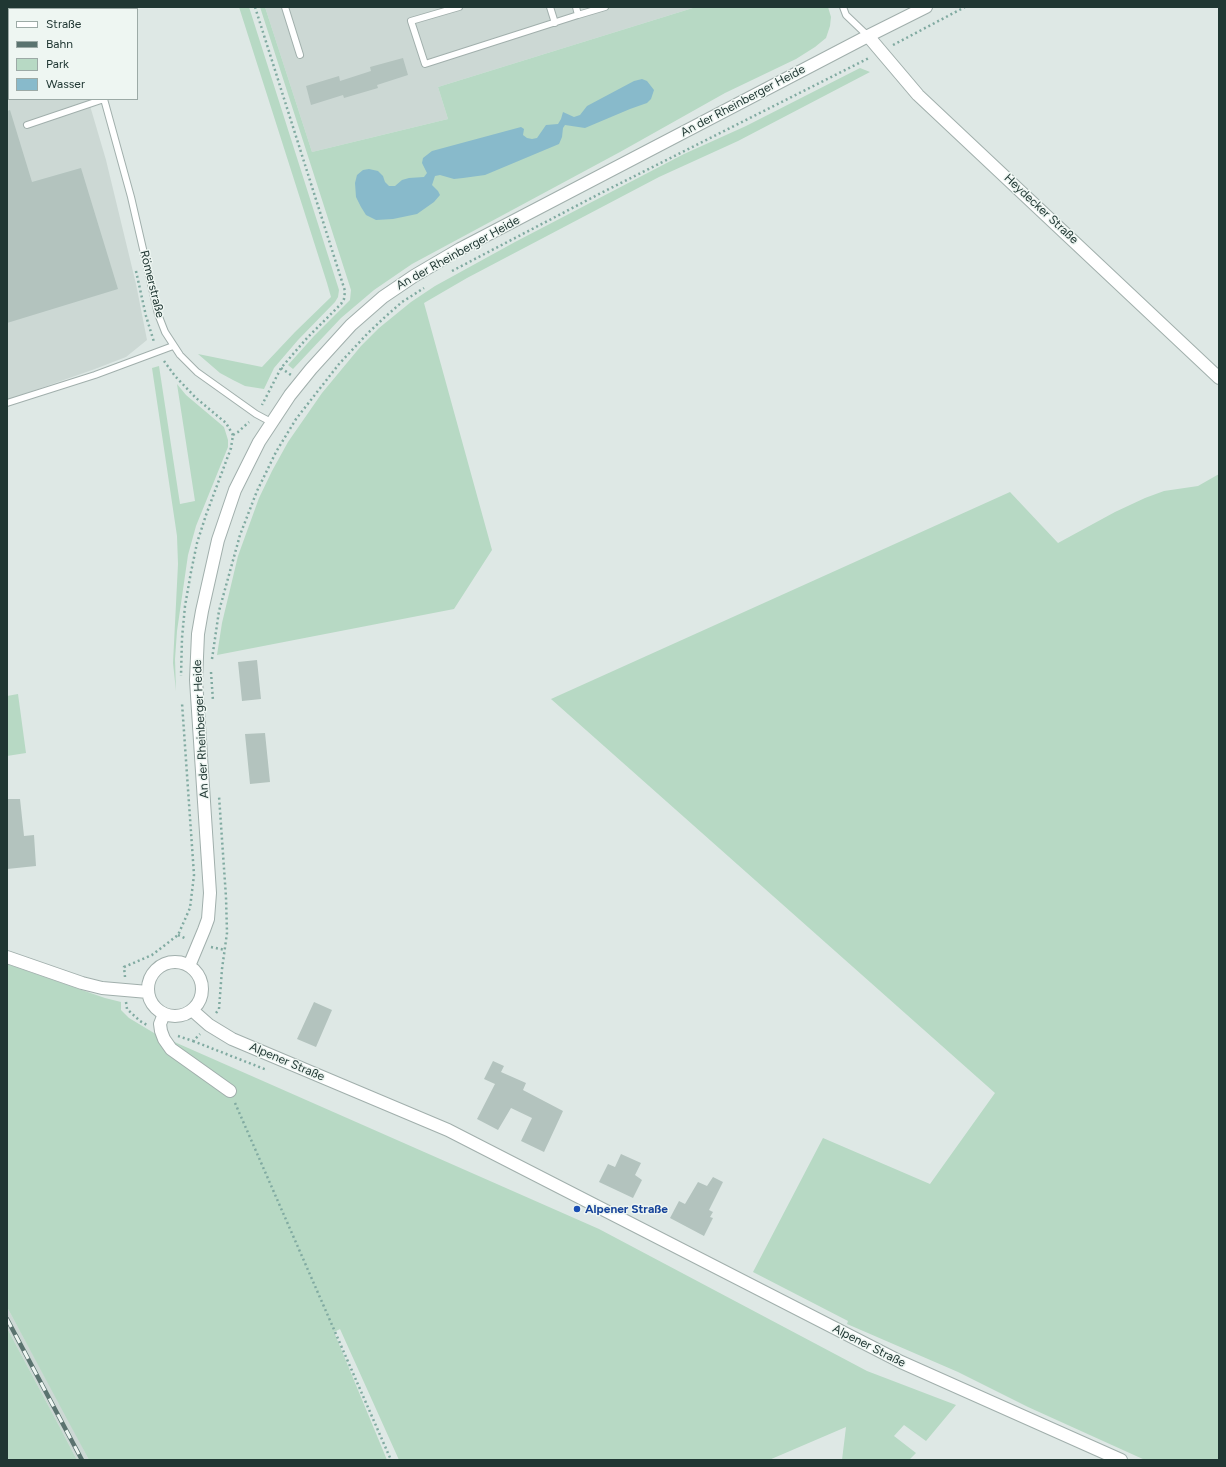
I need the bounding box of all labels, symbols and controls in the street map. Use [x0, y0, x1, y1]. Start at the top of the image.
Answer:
legend [8, 8, 138, 100]
text: Straße [46, 17, 81, 31]
text: Bahn [46, 37, 73, 51]
text: Park [46, 57, 69, 71]
street label: An der Rheinberger Heide [678, 62, 808, 140]
text: Wasser [46, 77, 85, 91]
street label: Heydecker Straße [1001, 171, 1081, 247]
street label: An der Rheinberger Heide [394, 213, 522, 293]
street label: Römerstraße [137, 249, 167, 319]
street label: An der Rheinberger Heide [190, 659, 212, 799]
street label: Alpener Straße [247, 1040, 327, 1084]
place label: Alpener Straße [585, 1202, 668, 1216]
marker: Alpener Straße [572, 1204, 582, 1214]
street label: Alpener Straße [830, 1321, 908, 1371]

